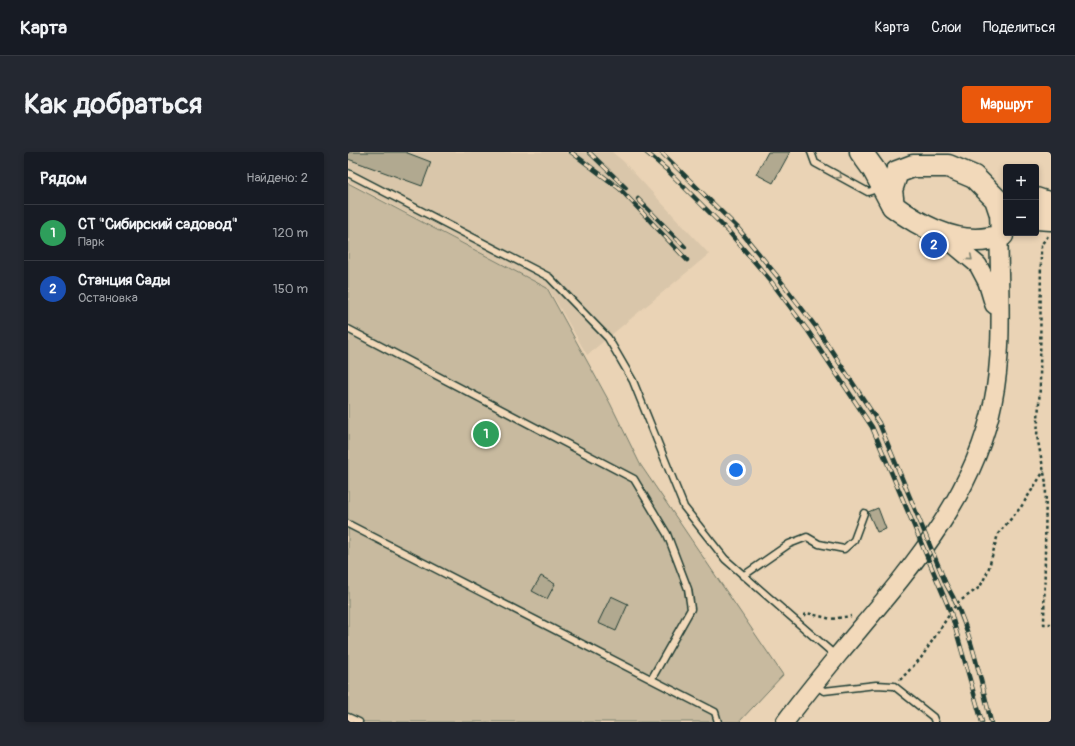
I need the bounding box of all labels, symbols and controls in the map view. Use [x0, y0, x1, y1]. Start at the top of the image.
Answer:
text: Карта [20, 16, 67, 40]
text: Карта [875, 19, 909, 36]
text: Слои [931, 19, 961, 36]
text: Поделиться [983, 19, 1055, 36]
button: Маршрут [962, 86, 1051, 123]
text: Как добраться [24, 87, 202, 122]
map controls [1003, 164, 1039, 236]
button: + [1003, 164, 1039, 200]
text: Рядом [40, 168, 87, 189]
text: Найдено: 2 [246, 170, 308, 186]
one-way arrow [835, 171, 842, 179]
button: − [1003, 200, 1039, 236]
text: СТ "Сибирский садовод" [78, 215, 238, 234]
text: 1 [50, 225, 56, 241]
text: 120 m [272, 225, 308, 241]
pin: 2 [921, 230, 947, 260]
text: Парк [78, 234, 105, 250]
one-way arrow [965, 254, 972, 261]
text: Станция Сады [78, 271, 171, 290]
text: 2 [49, 281, 57, 297]
text: 150 m [273, 281, 308, 297]
text: Остановка [78, 290, 138, 306]
pin: 1 [473, 419, 499, 449]
your location [726, 460, 746, 480]

